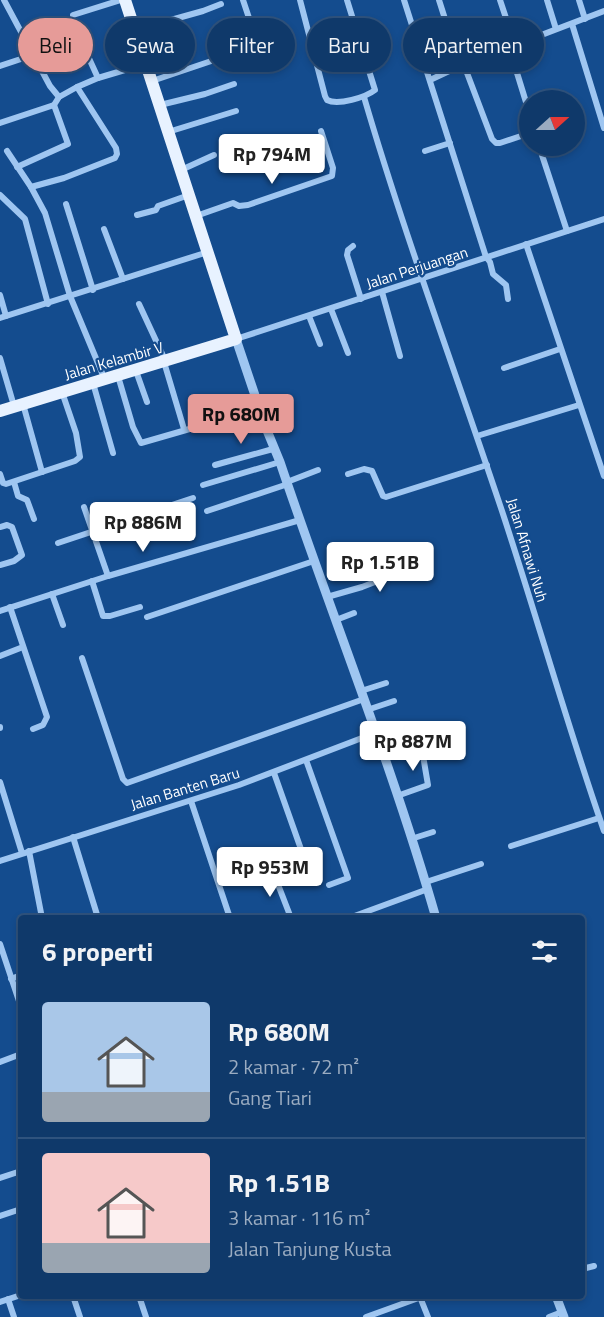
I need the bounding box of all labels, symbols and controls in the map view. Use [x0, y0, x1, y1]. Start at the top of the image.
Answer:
chip: Beli [18, 18, 93, 72]
chip: Sewa [105, 18, 195, 72]
chip: Filter [207, 18, 295, 72]
chip: Baru [307, 18, 391, 72]
chip: Apartemen [403, 18, 544, 72]
north arrow [519, 90, 585, 156]
map controls [519, 90, 585, 156]
pin: Rp 794M [217, 134, 327, 185]
text: Rp 794M [233, 138, 311, 169]
street label: Jalan Perjuangan [363, 240, 471, 295]
street label: Jalan Kelambir V [62, 335, 166, 386]
pin: Rp 680M [186, 394, 296, 445]
text: Rp 680M [202, 398, 280, 429]
street label: Jalan Afnawi Nuh [501, 495, 554, 605]
pin: Rp 886M [88, 502, 198, 553]
text: Rp 886M [104, 506, 182, 537]
pin: Rp 1.51B [318, 542, 442, 593]
text: Rp 1.51B [341, 546, 419, 577]
pin: Rp 887M [358, 721, 468, 772]
text: Rp 887M [374, 725, 452, 756]
street label: Jalan Banten Baru [127, 761, 242, 816]
pin: Rp 953M [215, 847, 325, 898]
text: Rp 953M [231, 851, 309, 882]
text: 6 properti [42, 932, 153, 971]
icon: filters [528, 935, 561, 968]
text: Rp 680M [228, 1012, 330, 1051]
icon: home [90, 1026, 162, 1098]
text: 2 kamar · 72 m² [228, 1051, 359, 1082]
text: Gang Tiari [228, 1082, 312, 1113]
text: Rp 1.51B [228, 1163, 330, 1202]
icon: home [90, 1177, 162, 1249]
text: 3 kamar · 116 m² [228, 1202, 370, 1233]
text: Jalan Tanjung Kusta [228, 1233, 392, 1264]

